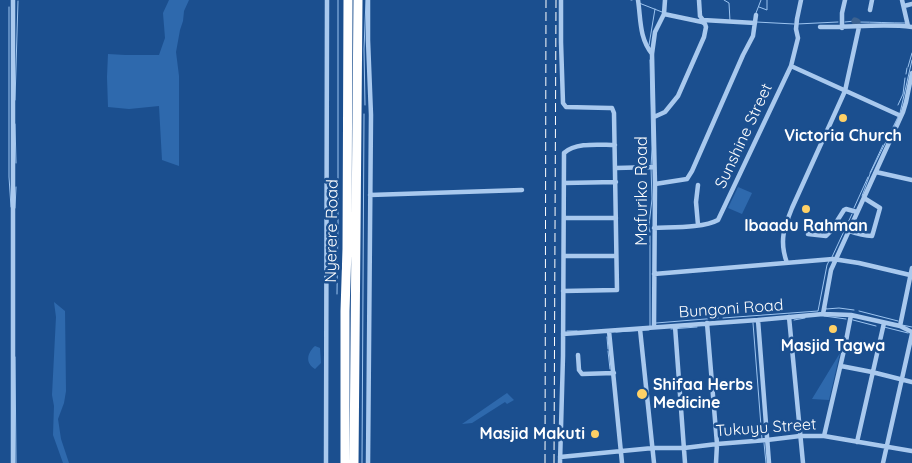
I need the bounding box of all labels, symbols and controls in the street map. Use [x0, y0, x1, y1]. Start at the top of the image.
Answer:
street label: Sunshine Street [711, 80, 777, 192]
marker: Victoria Church [837, 112, 849, 124]
place label: Victoria Church [784, 126, 902, 146]
street label: Mafuriko Road [632, 136, 652, 246]
street label: Nyerere Road [321, 179, 343, 283]
marker: Ibaadu Rahman [800, 203, 812, 215]
place label: Ibaadu Rahman [744, 216, 868, 236]
street label: Bungoni Road [678, 296, 784, 322]
marker: Masjid Tagwa [827, 323, 839, 335]
place label: Masjid Tagwa [781, 336, 885, 356]
place label: Shifaa Herbs Medicine [653, 375, 753, 413]
marker: Shifaa Herbs Medicine [635, 387, 649, 401]
street label: Tukuyu Street [715, 415, 817, 441]
place label: Masjid Makuti [480, 424, 585, 444]
marker: Masjid Makuti [589, 428, 601, 440]

